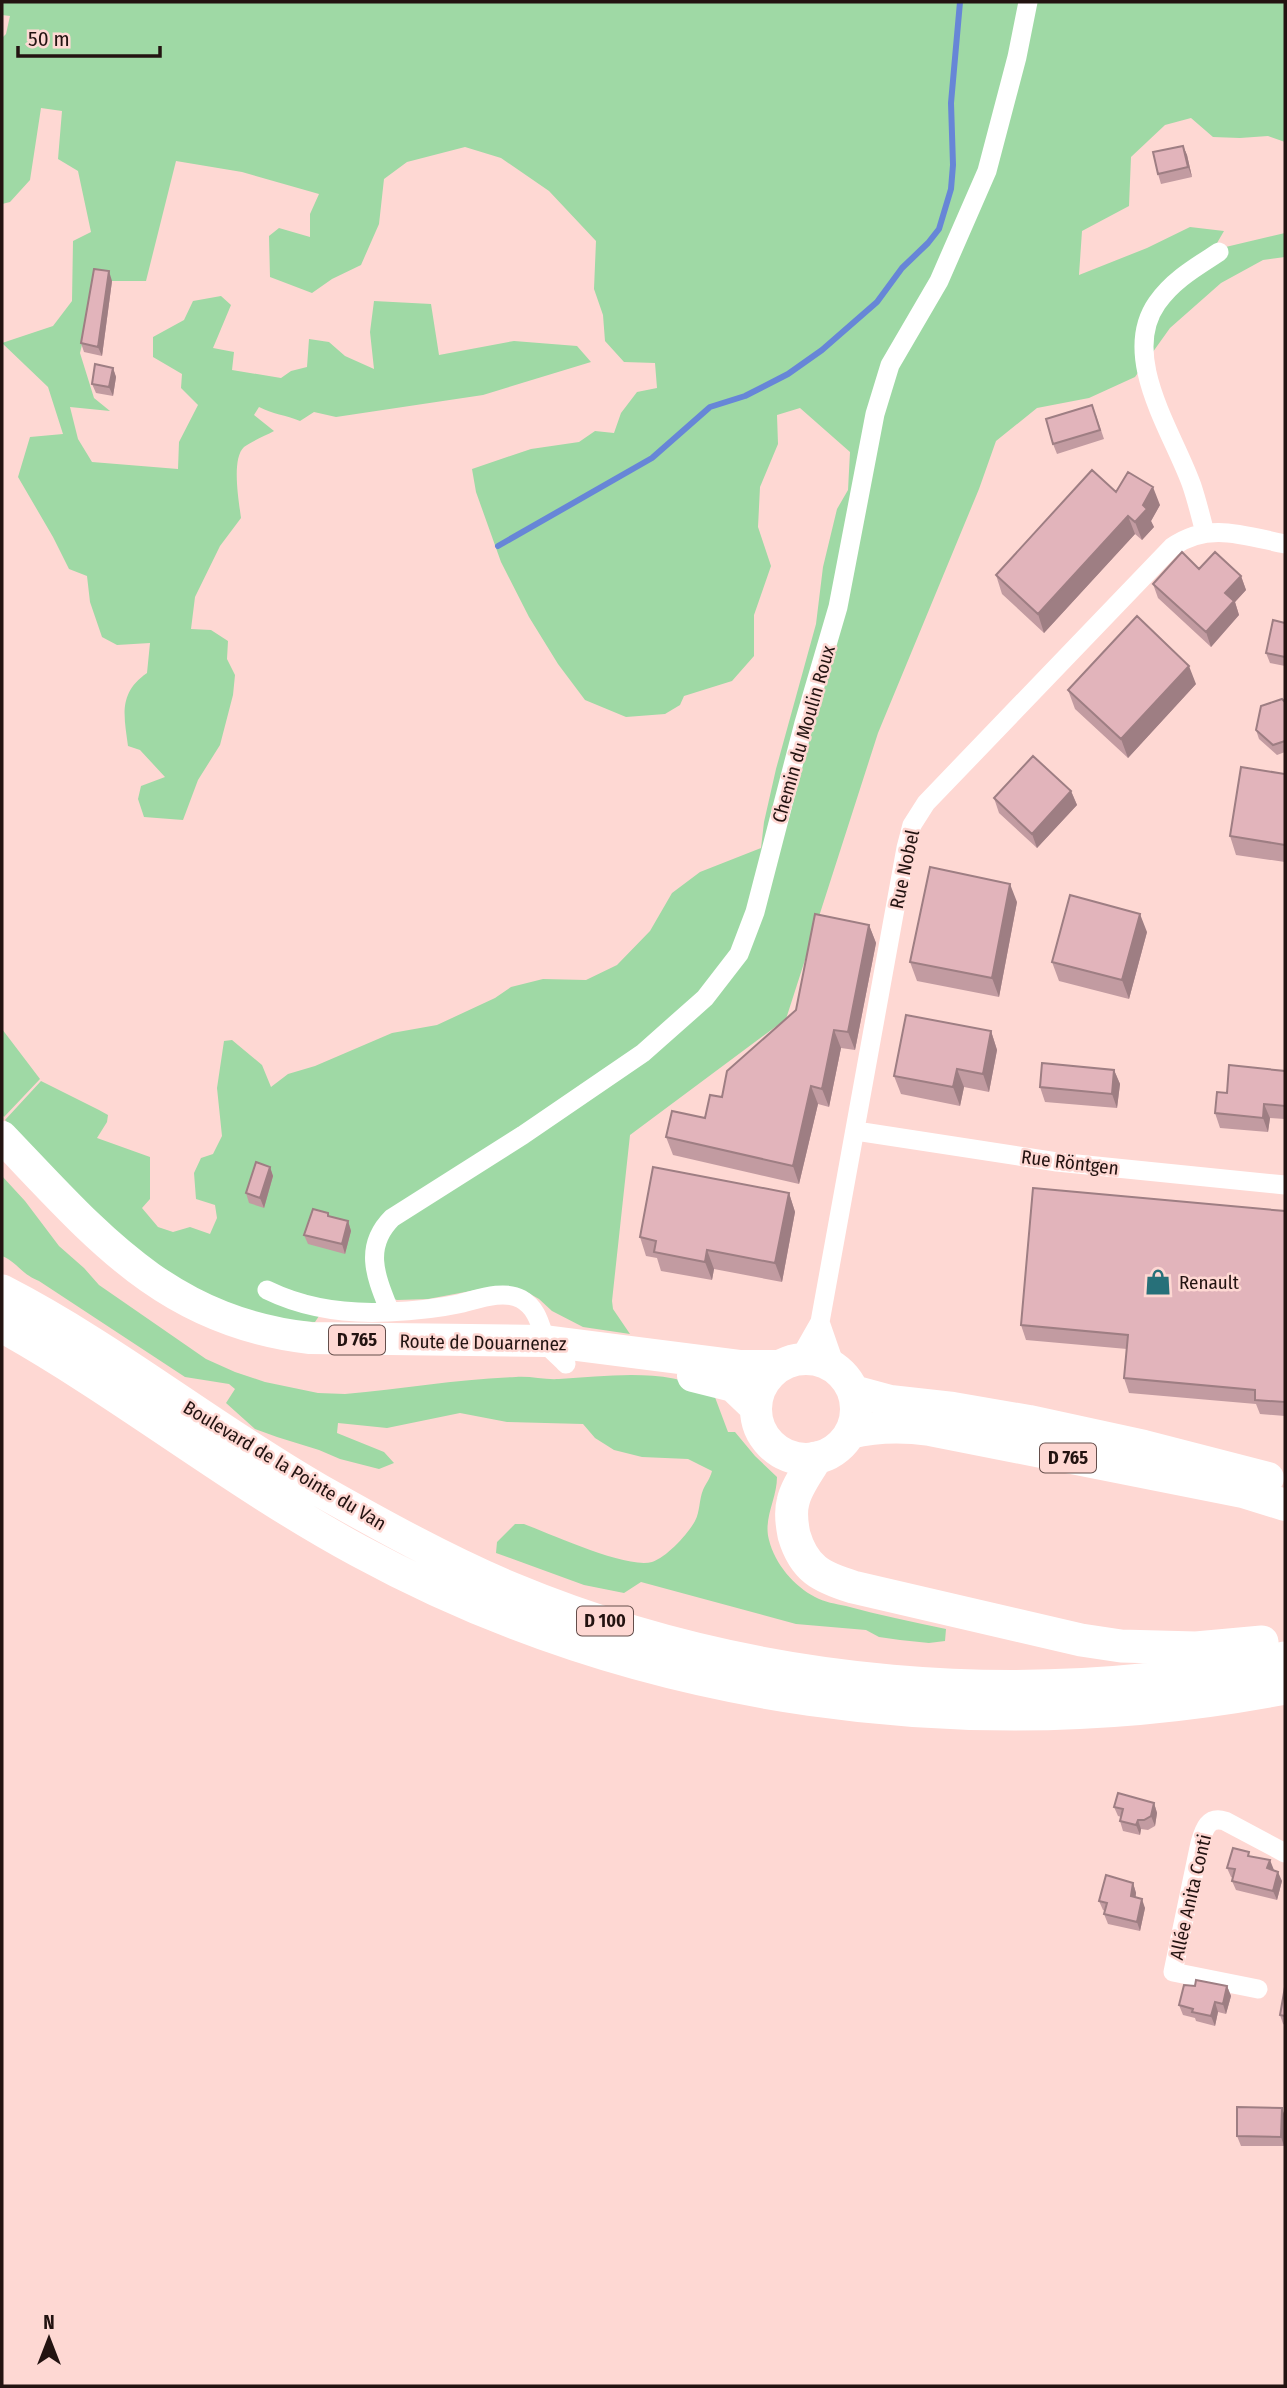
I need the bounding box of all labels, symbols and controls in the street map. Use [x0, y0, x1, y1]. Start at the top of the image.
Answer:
scale bar [18, 14, 159, 58]
text: 50 m [28, 26, 70, 52]
street label: Chemin du Moulin Roux [767, 642, 840, 825]
street label: Rue Nobel [885, 827, 924, 911]
street label: Rue Röntgen [1020, 1145, 1120, 1180]
shop icon: Renault [1143, 1267, 1173, 1297]
place label: Renault [1179, 1271, 1240, 1294]
road number: D 765 [329, 1325, 385, 1354]
street label: Route de Douarnenez [399, 1330, 567, 1355]
street label: Boulevard de la Pointe du Van [179, 1396, 390, 1535]
road number: D 765 [1040, 1443, 1096, 1472]
road number: D 100 [577, 1606, 633, 1636]
street label: Allée Anita Conti [1165, 1832, 1216, 1962]
north arrow [14, 2304, 84, 2374]
text: N [43, 2311, 55, 2334]

